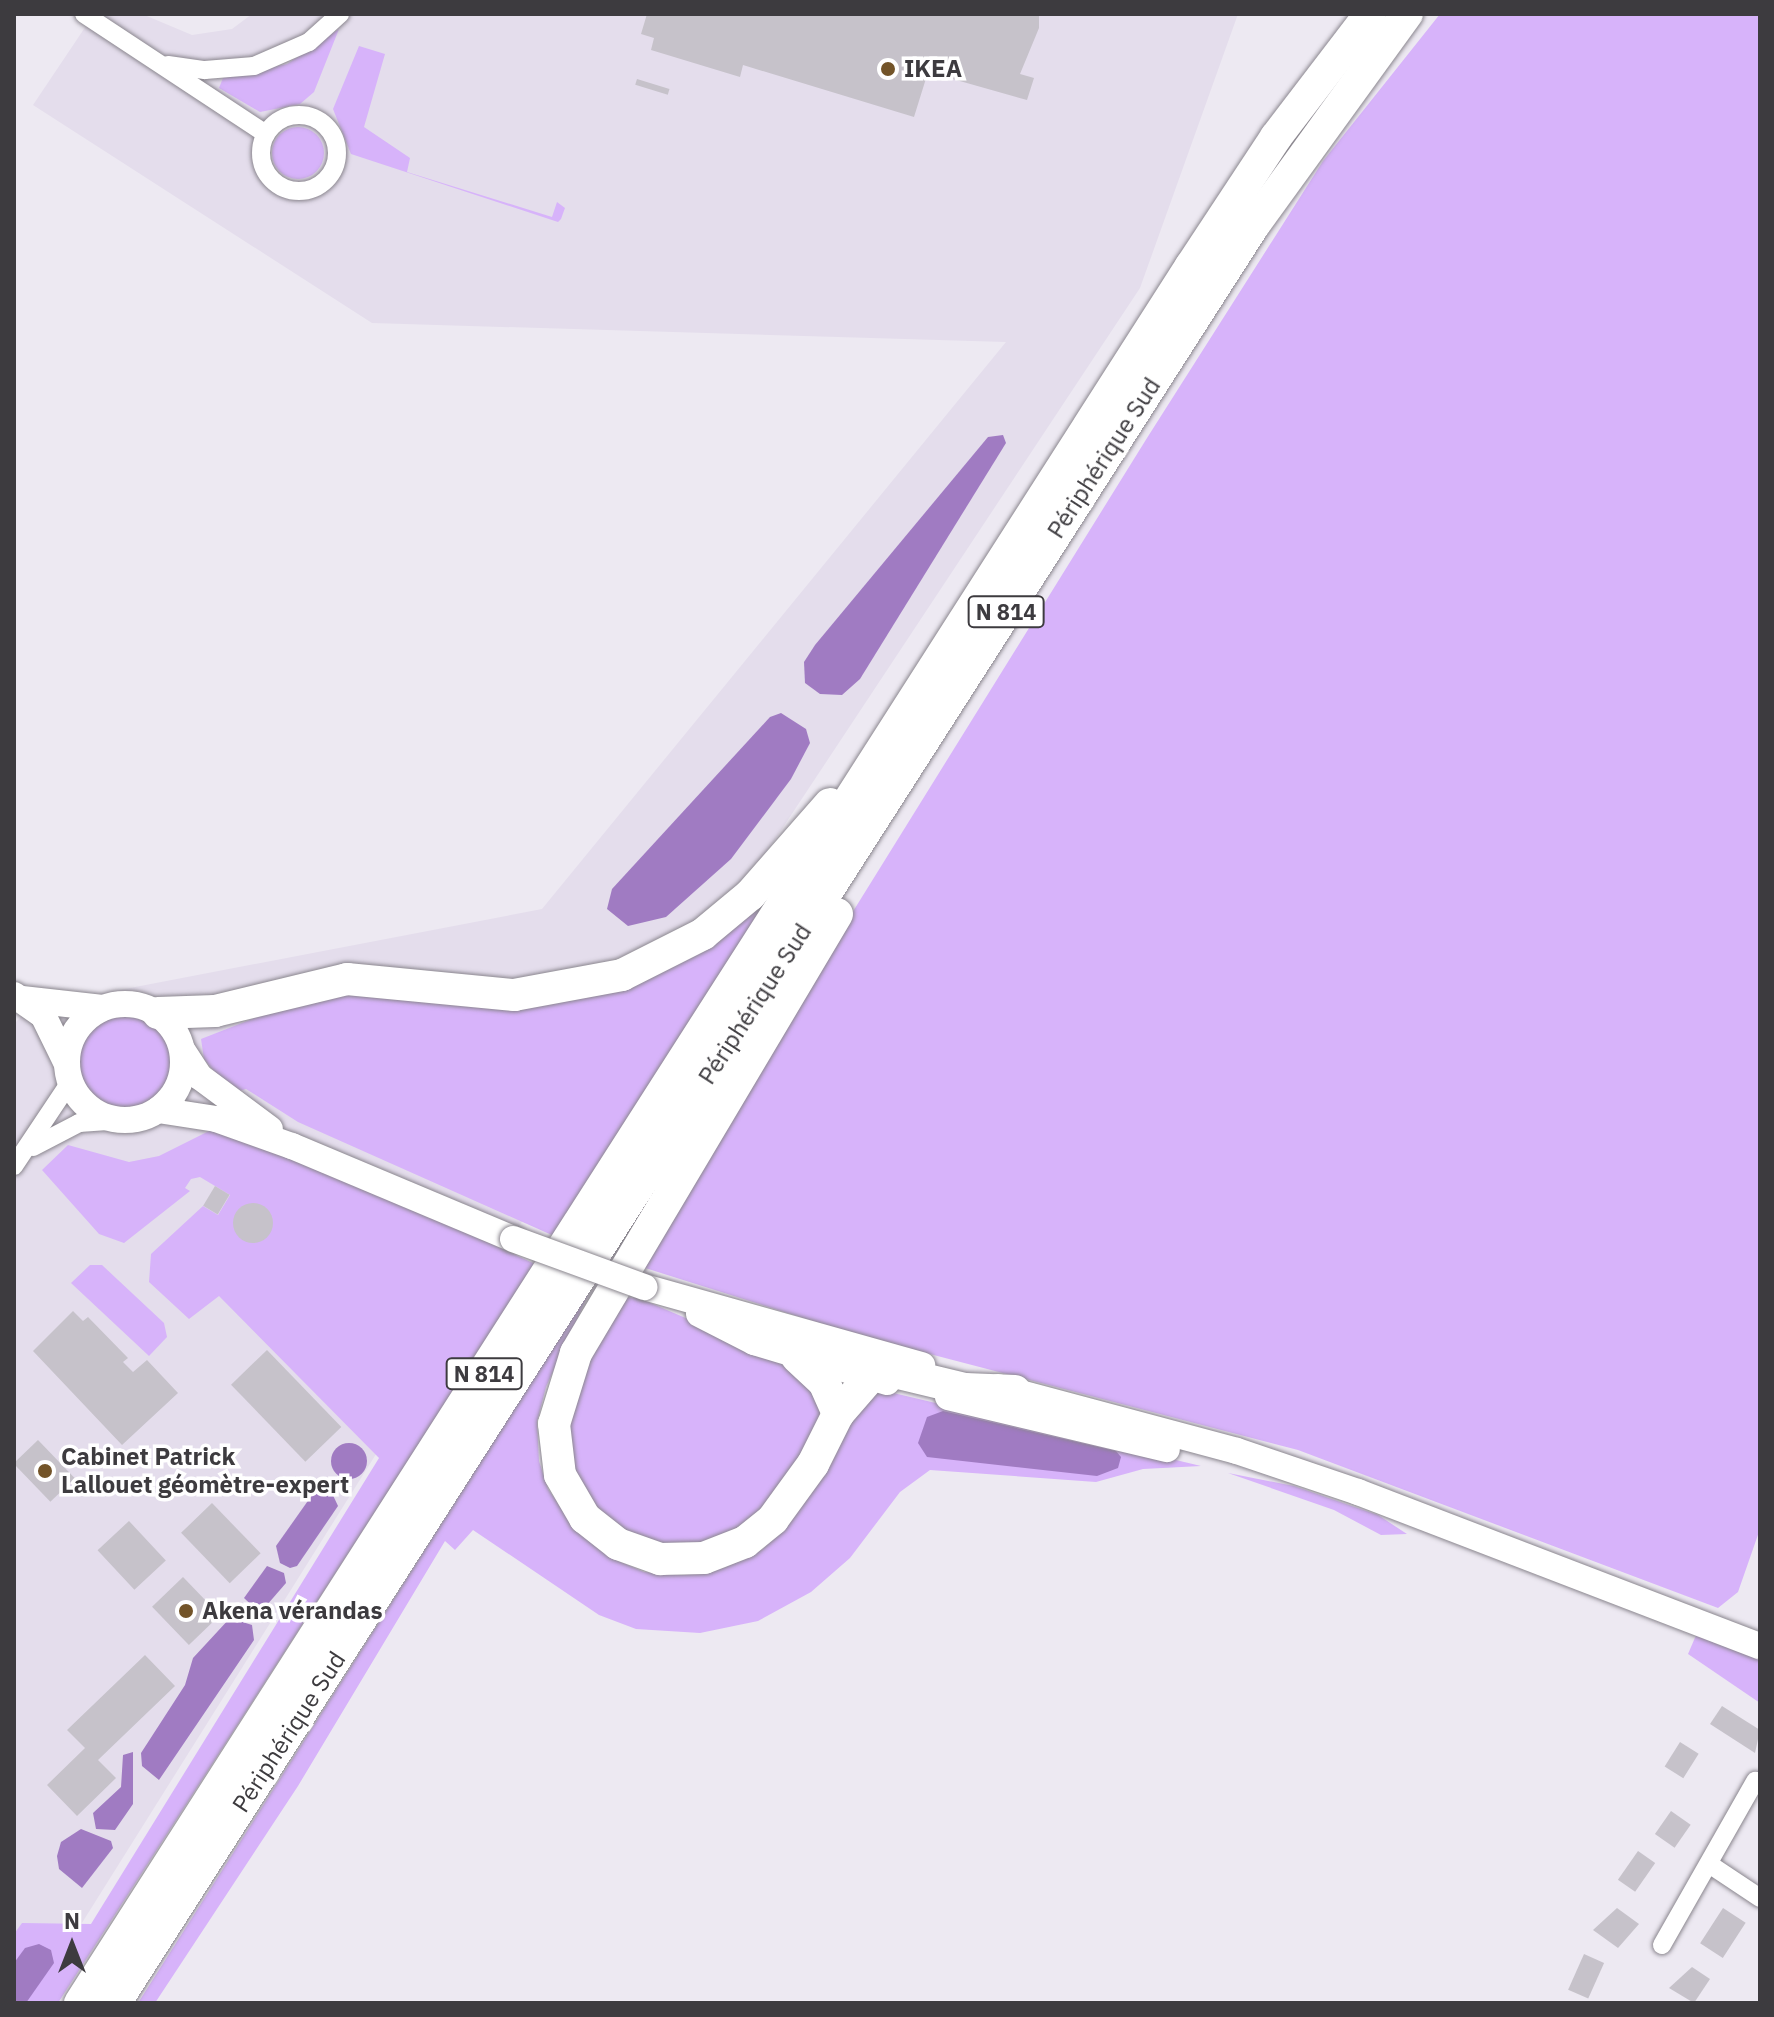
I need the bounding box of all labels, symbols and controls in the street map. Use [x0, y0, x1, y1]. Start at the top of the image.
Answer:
place label: IKEA [904, 55, 962, 83]
marker: IKEA [879, 60, 897, 78]
street label: Périphérique Sud [1041, 372, 1167, 544]
road number: N 814 [966, 594, 1046, 630]
street label: Périphérique Sud [692, 918, 818, 1090]
road number: N 814 [444, 1356, 524, 1392]
place label: Cabinet Patrick Lallouet géomètre-expert [61, 1443, 349, 1499]
marker: Cabinet Patrick Lallouet géomètre-expert [36, 1462, 54, 1480]
place label: Akena vérandas [202, 1597, 383, 1625]
marker: Akena vérandas [177, 1602, 195, 1620]
street label: Périphérique Sud [226, 1646, 352, 1818]
north arrow [32, 1905, 112, 1985]
text: N [64, 1906, 80, 1935]

